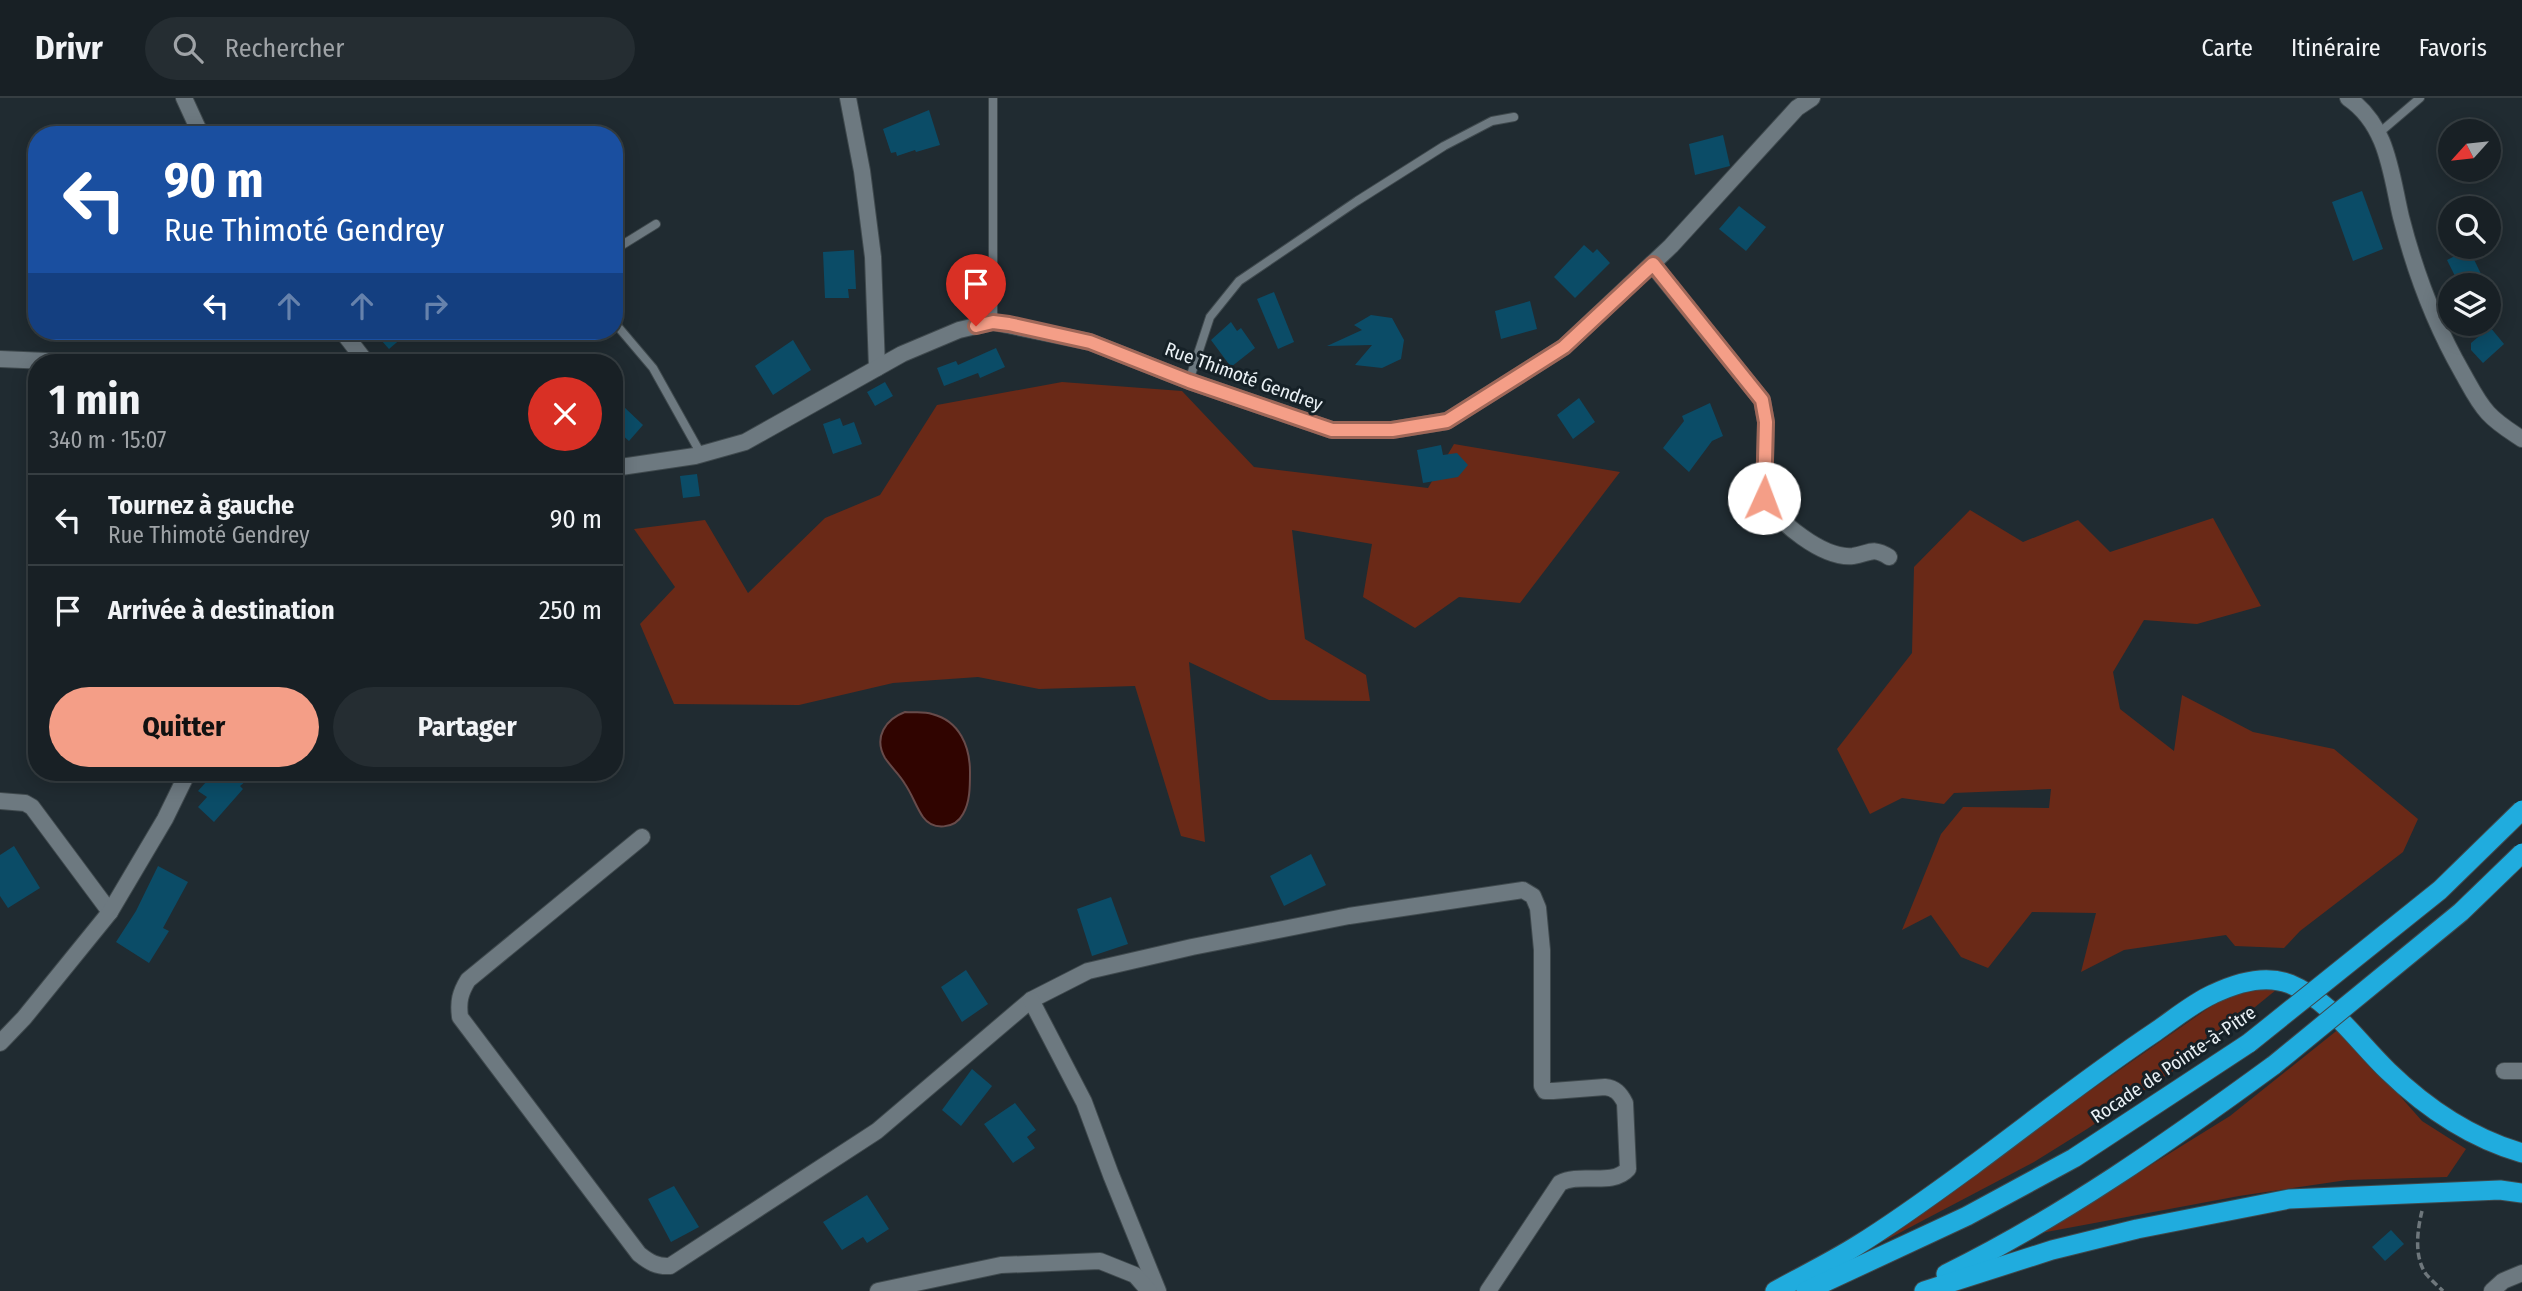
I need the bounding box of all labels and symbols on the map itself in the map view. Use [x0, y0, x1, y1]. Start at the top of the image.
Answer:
north arrow [2438, 119, 2501, 182]
pin [946, 254, 1006, 326]
street label: Rue Thimoté Gendrey [1162, 337, 1326, 416]
position arrow [1727, 461, 1801, 535]
street label: Rocade de Pointe-à-Pitre [2086, 1001, 2260, 1128]

